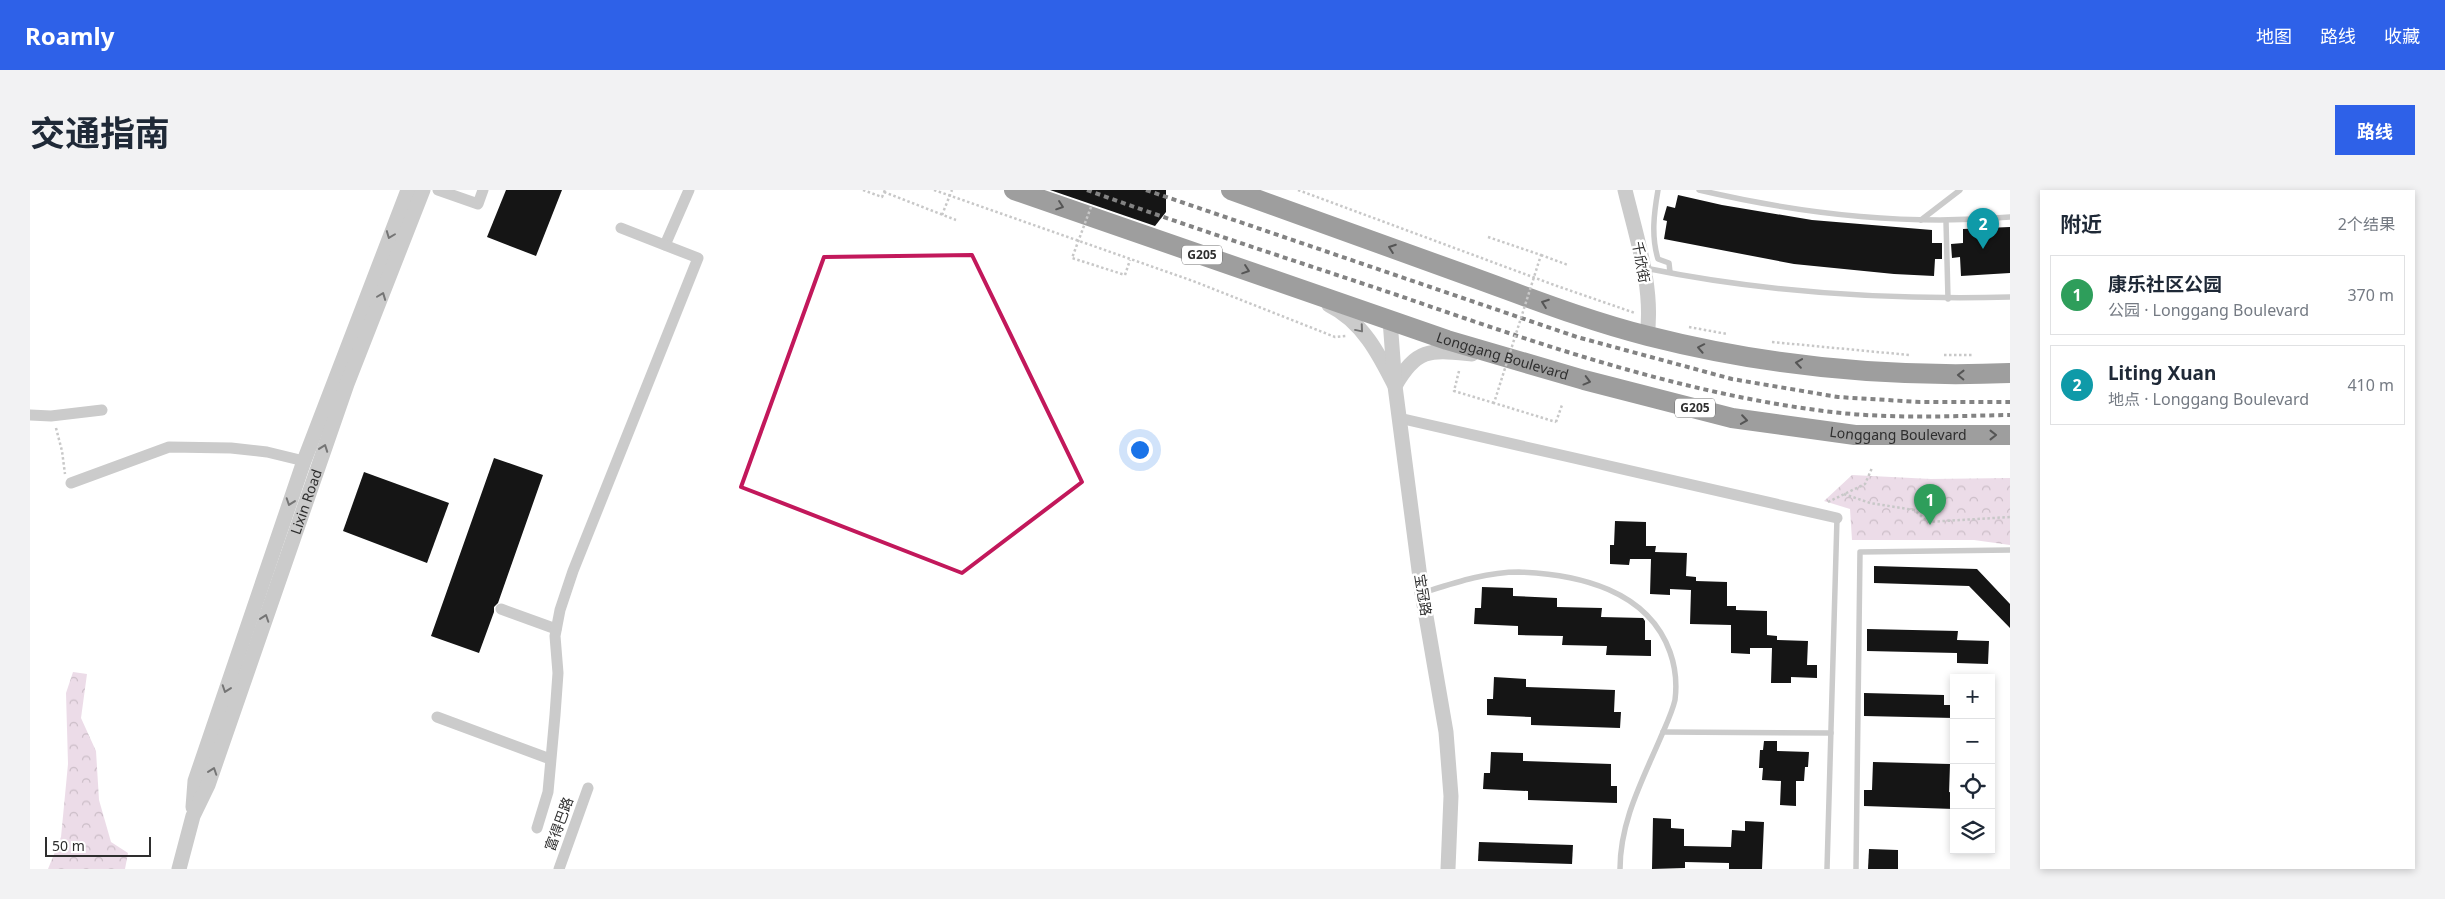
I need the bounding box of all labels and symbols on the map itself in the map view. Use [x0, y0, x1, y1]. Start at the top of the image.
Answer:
one-way arrow [1055, 200, 1064, 210]
pin: 2 [1967, 208, 1999, 249]
one-way arrow [386, 231, 396, 239]
street label: 千欣街 [1628, 240, 1654, 284]
one-way arrow [1388, 244, 1397, 254]
road number: G205 [1182, 246, 1222, 264]
one-way arrow [1242, 265, 1250, 275]
one-way arrow [376, 292, 386, 300]
one-way arrow [1541, 299, 1550, 309]
one-way arrow [1354, 324, 1363, 333]
street label: Longgang Boulevard [1434, 327, 1571, 384]
one-way arrow [1697, 343, 1706, 353]
one-way arrow [1795, 359, 1804, 369]
one-way arrow [1957, 369, 1965, 380]
one-way arrow [1582, 375, 1590, 385]
road number: G205 [1675, 398, 1715, 418]
one-way arrow [1740, 414, 1749, 424]
street label: Longgang Boulevard [1829, 422, 1967, 444]
one-way arrow [1990, 430, 1998, 440]
your location [1127, 437, 1153, 463]
one-way arrow [318, 444, 328, 452]
street label: Lixin Road [286, 466, 326, 537]
pin: 1 [1914, 484, 1946, 525]
one-way arrow [286, 498, 296, 506]
street label: 宝冠路 [1411, 573, 1436, 617]
one-way arrow [260, 614, 270, 622]
one-way arrow [222, 684, 232, 693]
one-way arrow [207, 768, 217, 776]
street label: 富得巴路 [540, 794, 577, 853]
scale bar [45, 834, 151, 857]

